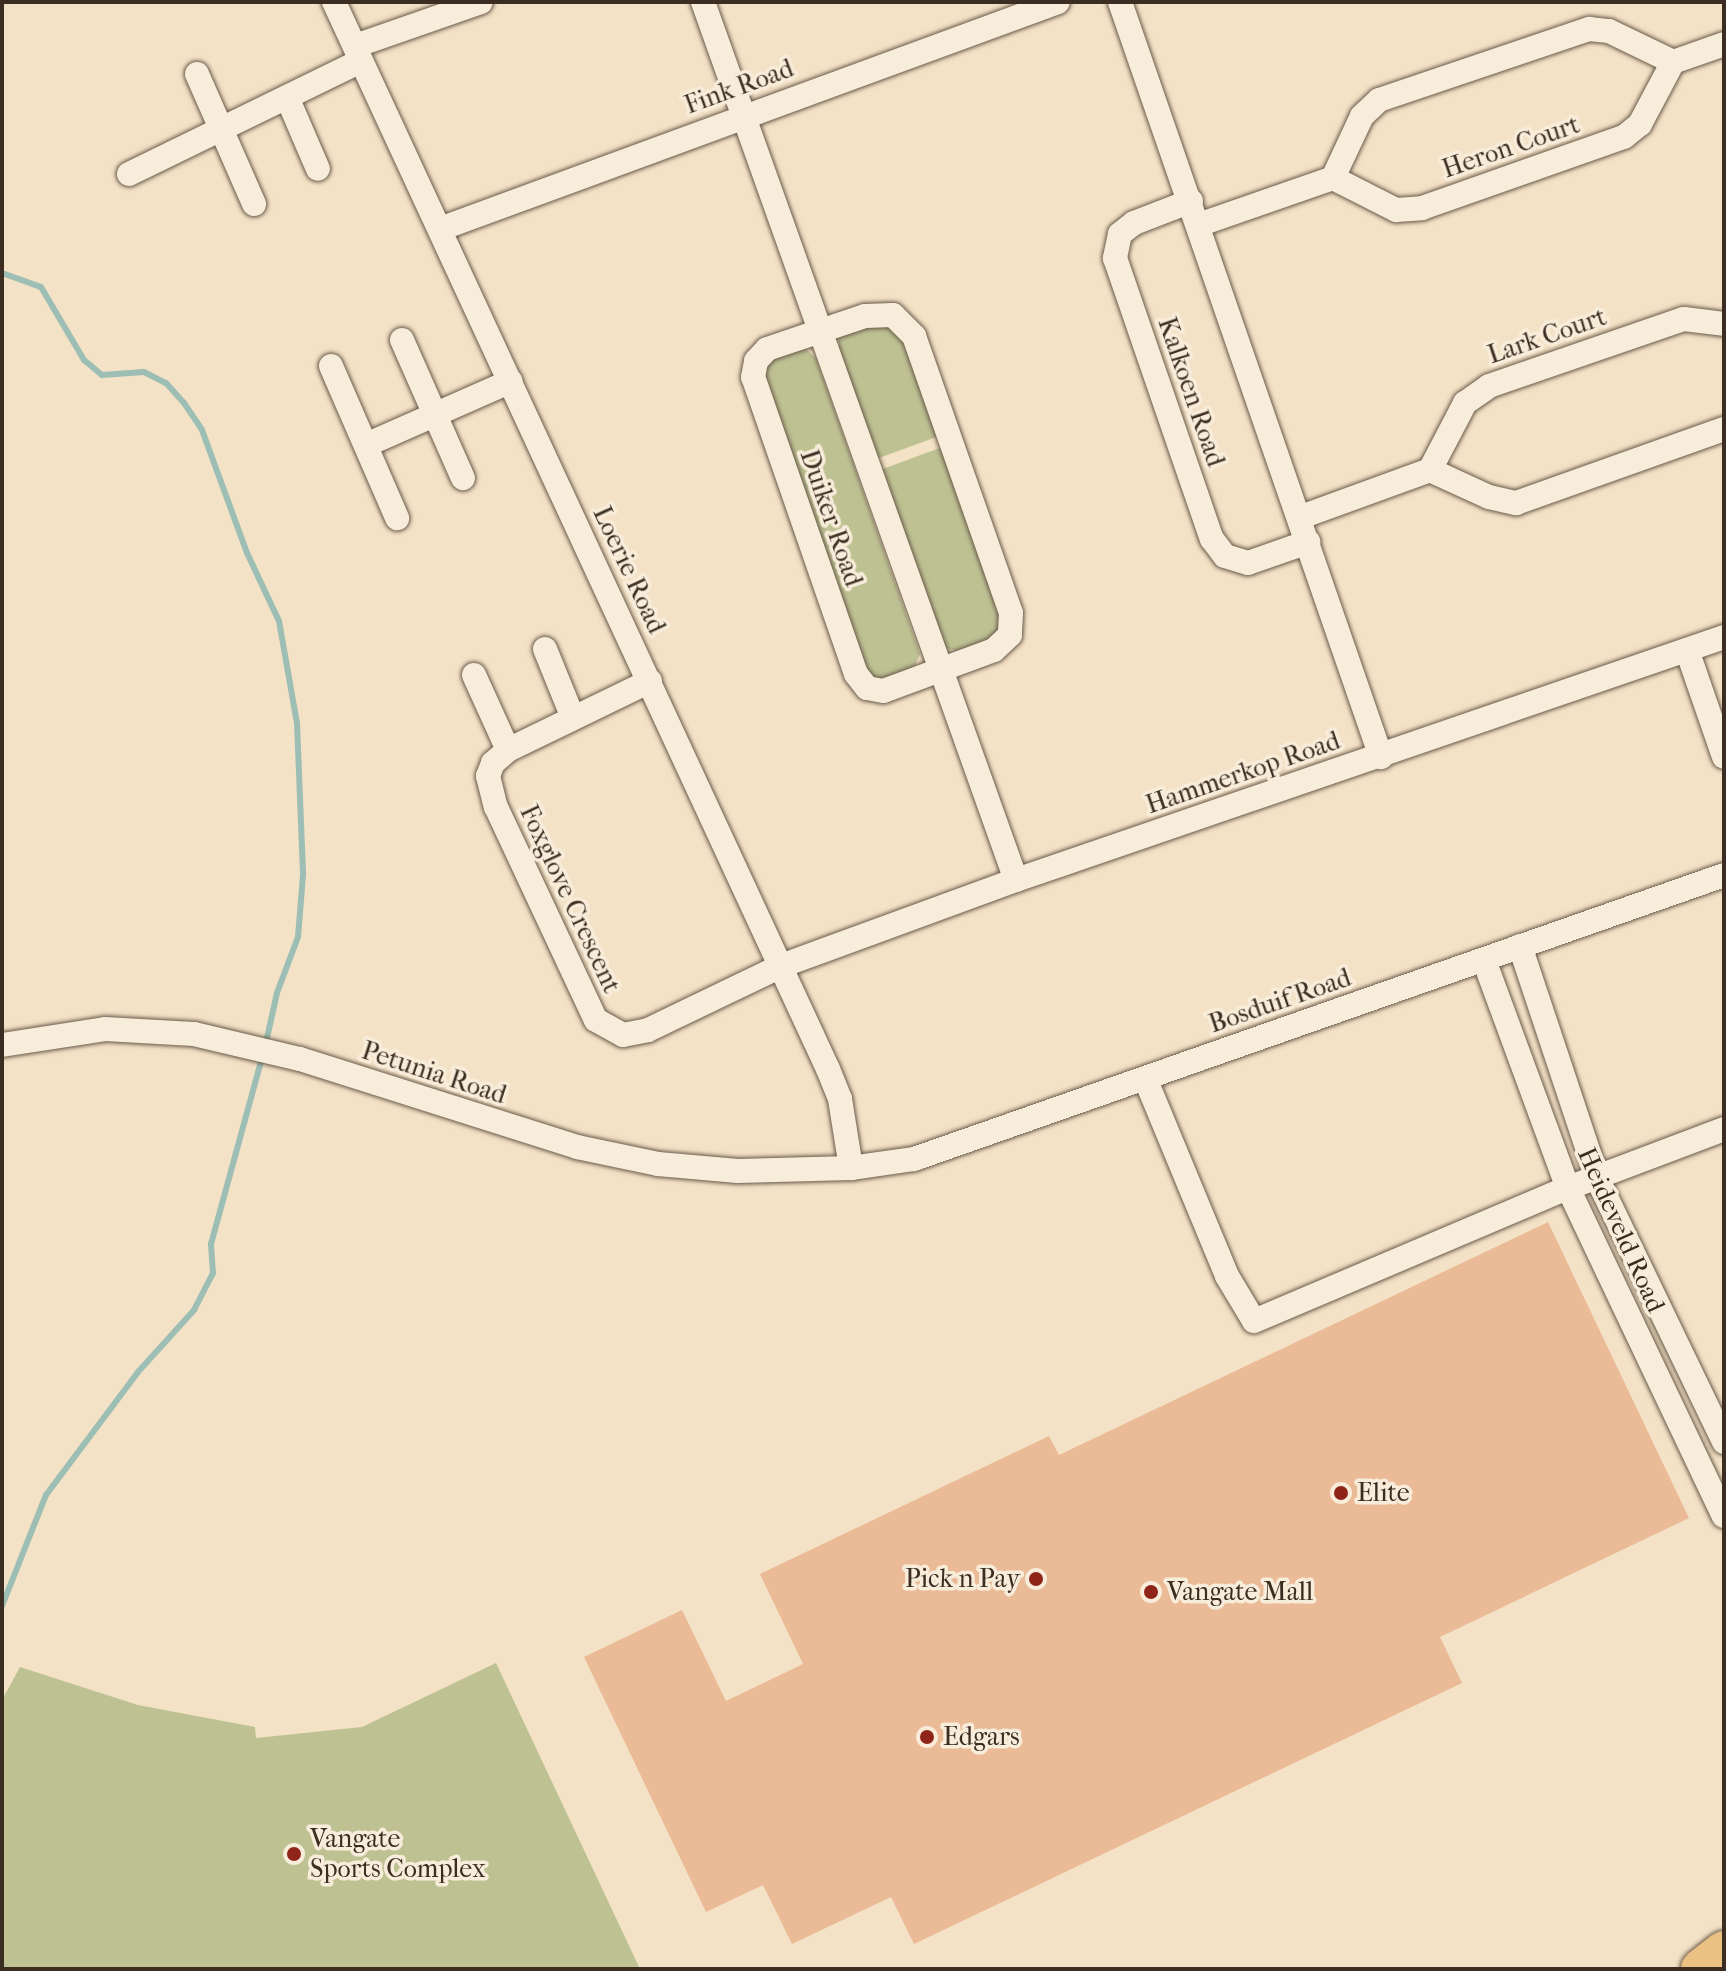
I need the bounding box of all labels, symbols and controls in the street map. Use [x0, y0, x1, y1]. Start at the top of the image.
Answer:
street label: Fink Road [680, 53, 798, 121]
street label: Heron Court [1438, 109, 1584, 185]
street label: Lark Court [1484, 301, 1610, 371]
street label: Kalkoen Road [1151, 313, 1231, 471]
street label: Duiker Road [793, 446, 869, 590]
street label: Loerie Road [586, 501, 672, 639]
street label: Hammerkop Road [1142, 725, 1344, 821]
street label: Foxglove Crescent [513, 800, 627, 998]
street label: Bosduif Road [1205, 962, 1355, 1040]
street label: Petunia Road [358, 1035, 510, 1111]
street label: Heideveld Road [1571, 1143, 1671, 1317]
place label: Elite [1357, 1477, 1410, 1509]
marker: Elite [1332, 1484, 1350, 1502]
place label: Pick n Pay [905, 1563, 1020, 1595]
marker: Pick n Pay [1027, 1570, 1045, 1588]
place label: Vangate Mall [1167, 1576, 1313, 1608]
marker: Vangate Mall [1142, 1583, 1160, 1601]
place label: Edgars [943, 1721, 1020, 1753]
marker: Edgars [918, 1728, 936, 1746]
place label: Vangate Sports Complex [310, 1823, 485, 1884]
marker: Vangate Sports Complex [285, 1845, 303, 1863]

